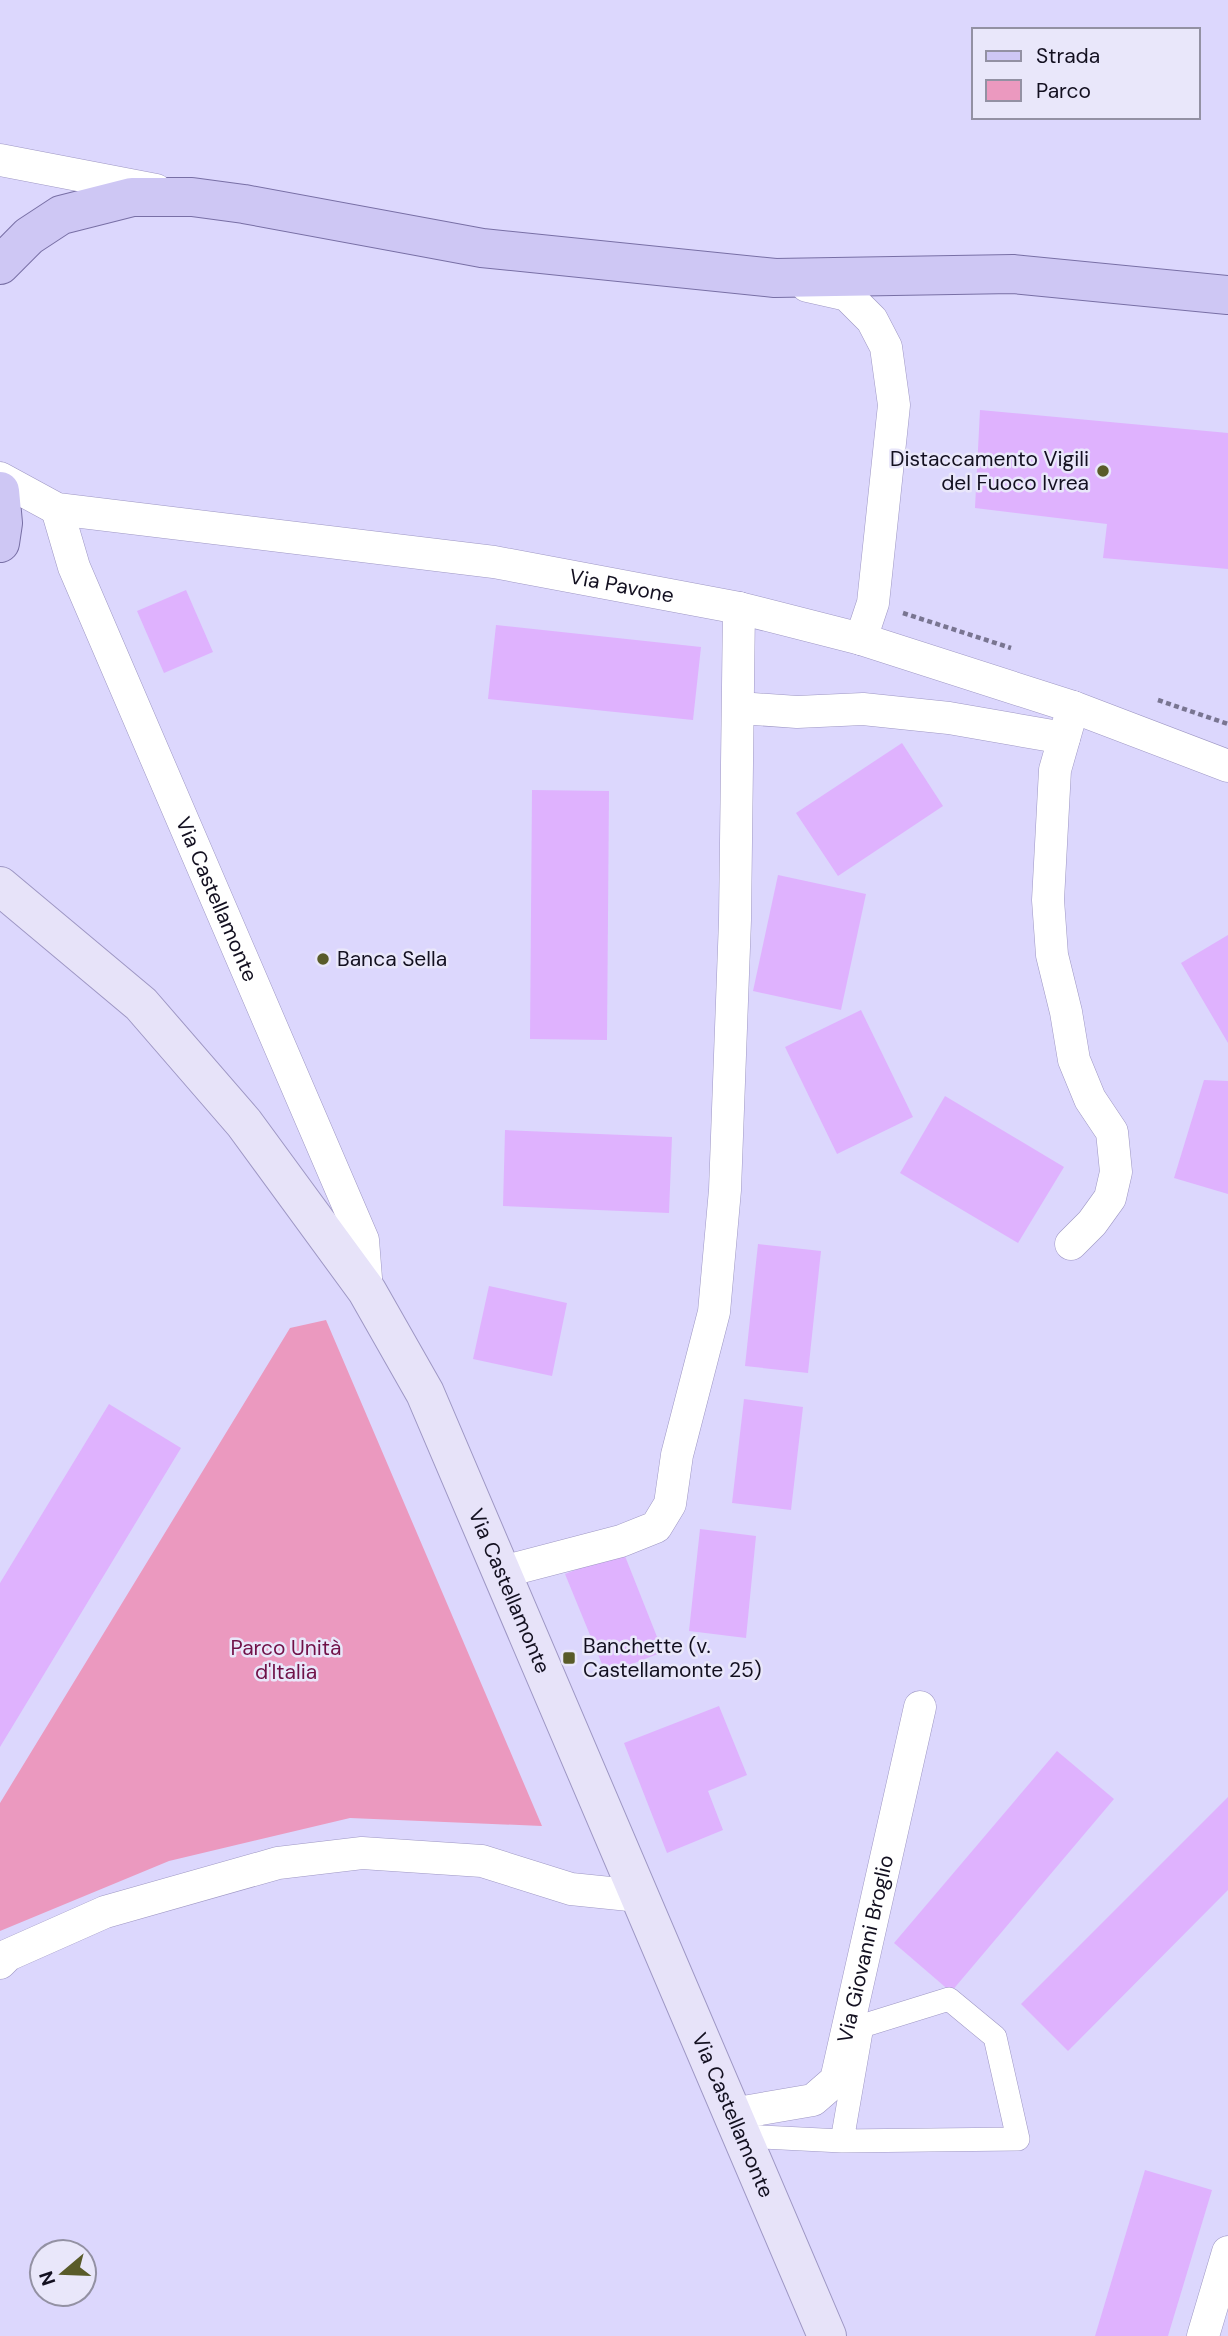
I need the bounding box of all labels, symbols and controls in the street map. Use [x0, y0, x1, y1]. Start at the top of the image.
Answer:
legend [972, 28, 1200, 119]
text: Strada [1036, 42, 1100, 70]
text: Parco [1036, 77, 1091, 105]
place label: Distaccamento Vigili del Fuoco Ivrea [890, 445, 1089, 497]
marker: Distaccamento Vigili del Fuoco Ivrea [1095, 463, 1111, 479]
street label: Via Pavone [567, 562, 676, 610]
street label: Via Castellamonte [169, 813, 264, 986]
place label: Banca Sella [337, 945, 447, 973]
marker: Banca Sella [315, 951, 331, 967]
street label: Via Castellamonte [462, 1504, 557, 1678]
place label: Banchette (v. Castellamonte 25) [583, 1632, 762, 1684]
park label: Parco Unità d'Italia [230, 1634, 342, 1686]
marker: Banchette (v. Castellamonte 25) [561, 1650, 577, 1666]
street label: Via Giovanni Broglio [831, 1852, 900, 2046]
street label: Via Castellamonte [685, 2029, 780, 2202]
north arrow [28, 2238, 98, 2308]
text: N [33, 2268, 61, 2289]

